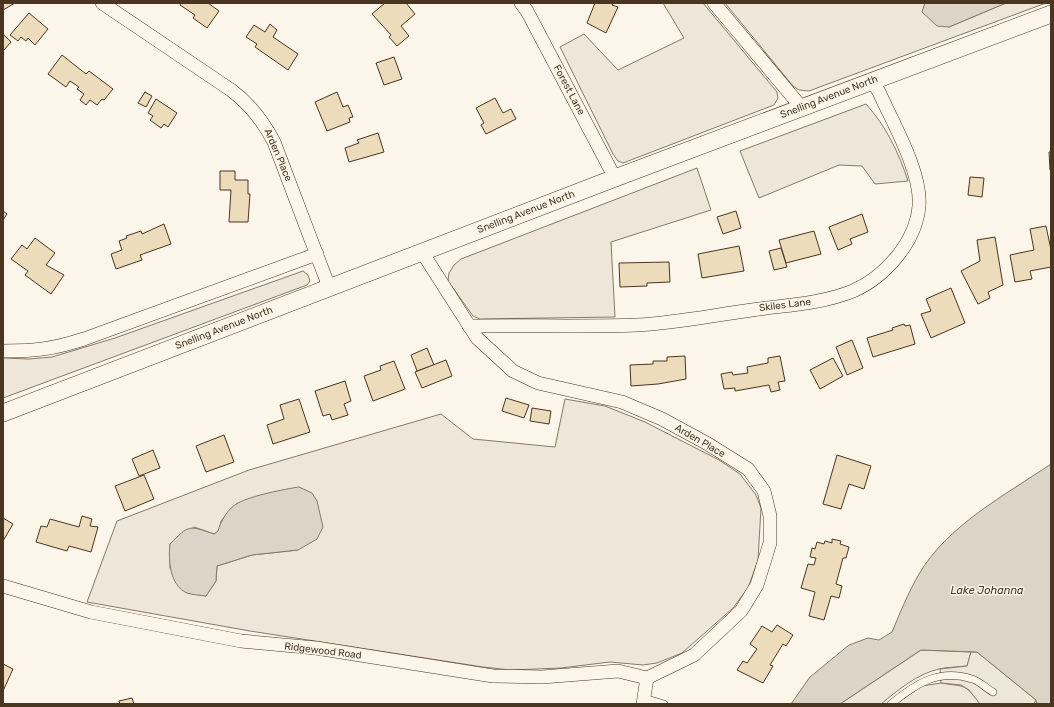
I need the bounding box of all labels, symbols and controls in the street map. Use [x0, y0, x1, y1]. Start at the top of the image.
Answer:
street label: Forest Lane [551, 63, 587, 117]
street label: Snelling Avenue North [779, 73, 879, 121]
street label: Arden Place [262, 127, 295, 183]
street label: Snelling Avenue North [476, 188, 576, 236]
street label: Skiles Lane [758, 296, 812, 314]
street label: Snelling Avenue North [174, 304, 274, 352]
street label: Arden Place [673, 422, 728, 460]
water label: Lake Johanna [951, 584, 1024, 597]
street label: Ridgewood Road [284, 640, 362, 662]

